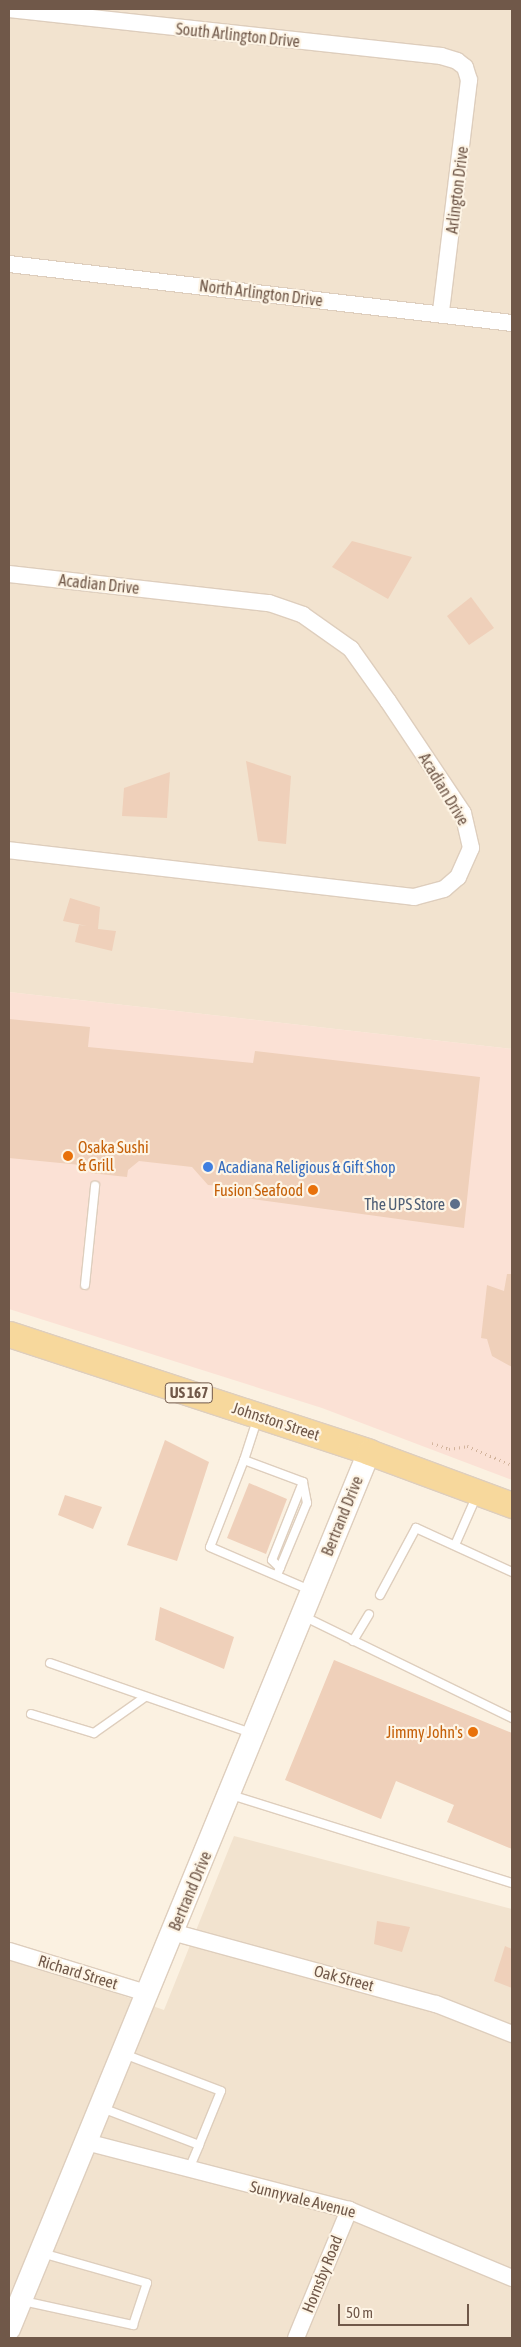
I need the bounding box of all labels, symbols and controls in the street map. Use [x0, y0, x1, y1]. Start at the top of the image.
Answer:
street label: South Arlington Drive [175, 19, 301, 51]
street label: Arlington Drive [442, 145, 472, 235]
street label: North Arlington Drive [198, 276, 324, 310]
street label: Acadian Drive [58, 570, 140, 598]
street label: Acadian Drive [415, 749, 473, 829]
place label: Osaka Sushi & Grill [78, 1137, 149, 1175]
marker: Osaka Sushi & Grill [62, 1150, 74, 1162]
place label: Acadiana Religious & Gift Shop [218, 1157, 396, 1177]
marker: Acadiana Religious & Gift Shop [202, 1161, 214, 1173]
place label: Fusion Seafood [214, 1180, 303, 1200]
marker: Fusion Seafood [307, 1184, 319, 1196]
place label: The UPS Store [364, 1194, 445, 1214]
marker: The UPS Store [449, 1198, 461, 1210]
road number: US 167 [164, 1380, 214, 1406]
street label: Johnston Street [230, 1398, 322, 1444]
street label: Bertrand Drive [317, 1473, 367, 1559]
place label: Jimmy John's [386, 1722, 463, 1742]
marker: Jimmy John's [467, 1726, 479, 1738]
street label: Bertrand Drive [165, 1848, 215, 1934]
street label: Richard Street [36, 1951, 120, 1993]
street label: Oak Street [312, 1961, 376, 1995]
street label: Sunnyvale Avenue [248, 2177, 358, 2221]
street label: Hornsby Road [298, 2233, 346, 2315]
scale bar [341, 2294, 472, 2326]
text: 50 m [346, 2304, 373, 2321]

